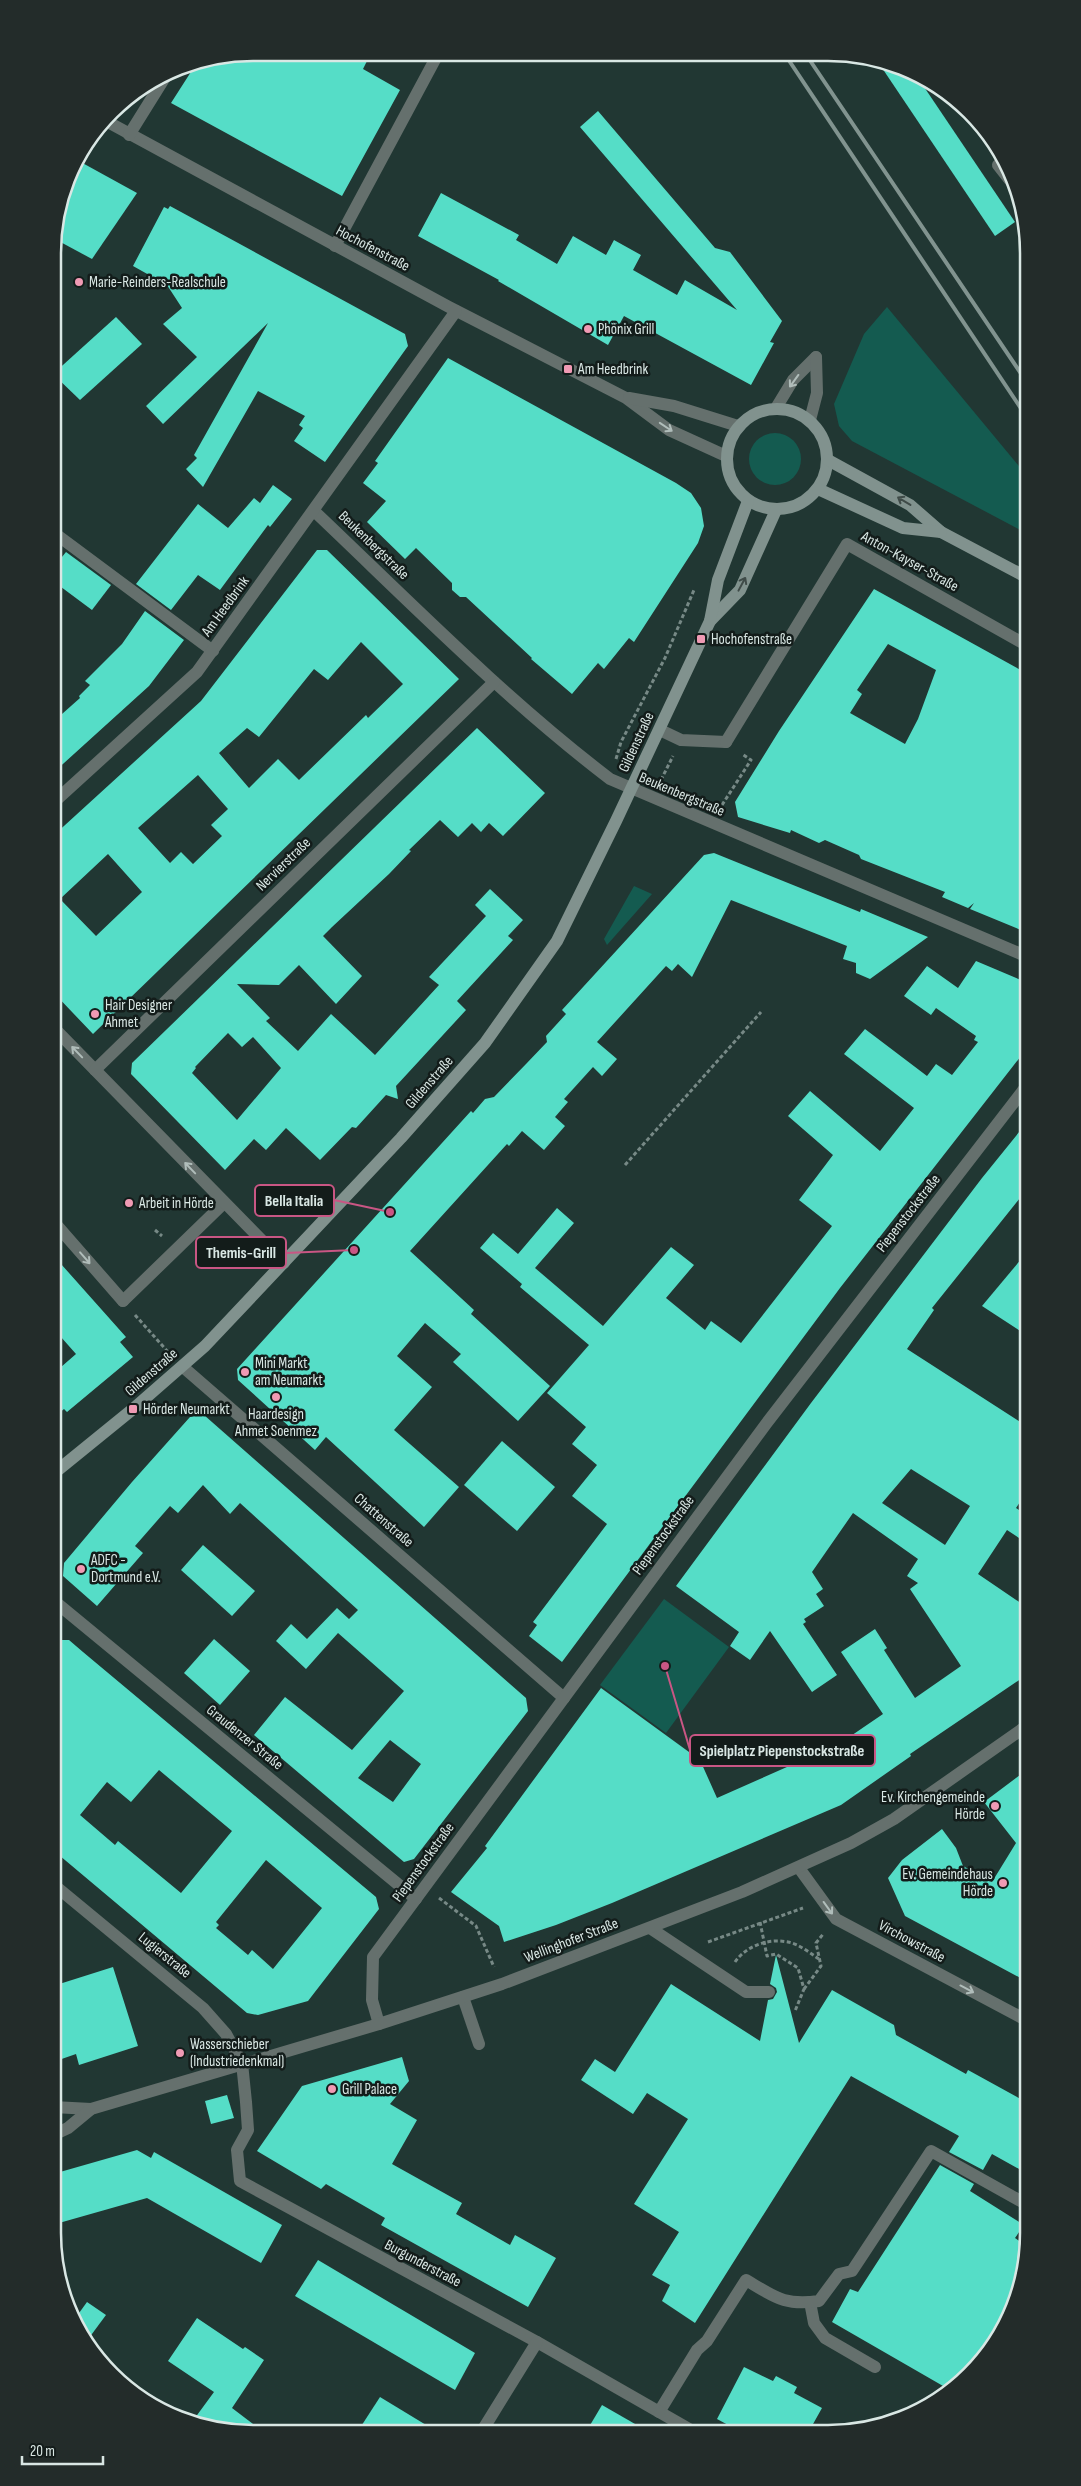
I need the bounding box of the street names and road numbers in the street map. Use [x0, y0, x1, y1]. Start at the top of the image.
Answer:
street label: Hochofenstraße [333, 221, 413, 276]
street label: Beukenbergstraße [334, 507, 413, 584]
street label: Anton-Kayser-Straße [857, 526, 962, 596]
street label: Am Heedbrink [197, 572, 254, 641]
street label: Gildenstraße [614, 709, 659, 775]
street label: Beukenbergstraße [636, 768, 727, 821]
street label: Nervierstraße [252, 834, 315, 895]
street label: Gildenstraße [401, 1052, 458, 1113]
street label: Piepenstockstraße [872, 1171, 945, 1256]
street label: Gildenstraße [121, 1344, 182, 1401]
street label: Chattenstraße [350, 1489, 417, 1552]
street label: Piepenstockstraße [628, 1492, 699, 1579]
street label: Graudenzer Straße [202, 1701, 287, 1774]
street label: Piepenstockstraße [388, 1819, 459, 1906]
street label: Wellinghofer Straße [522, 1914, 621, 1967]
street label: Virchowstraße [875, 1916, 948, 1967]
street label: Lugierstraße [134, 1928, 195, 1983]
street label: Burgunderstraße [381, 2235, 464, 2292]

